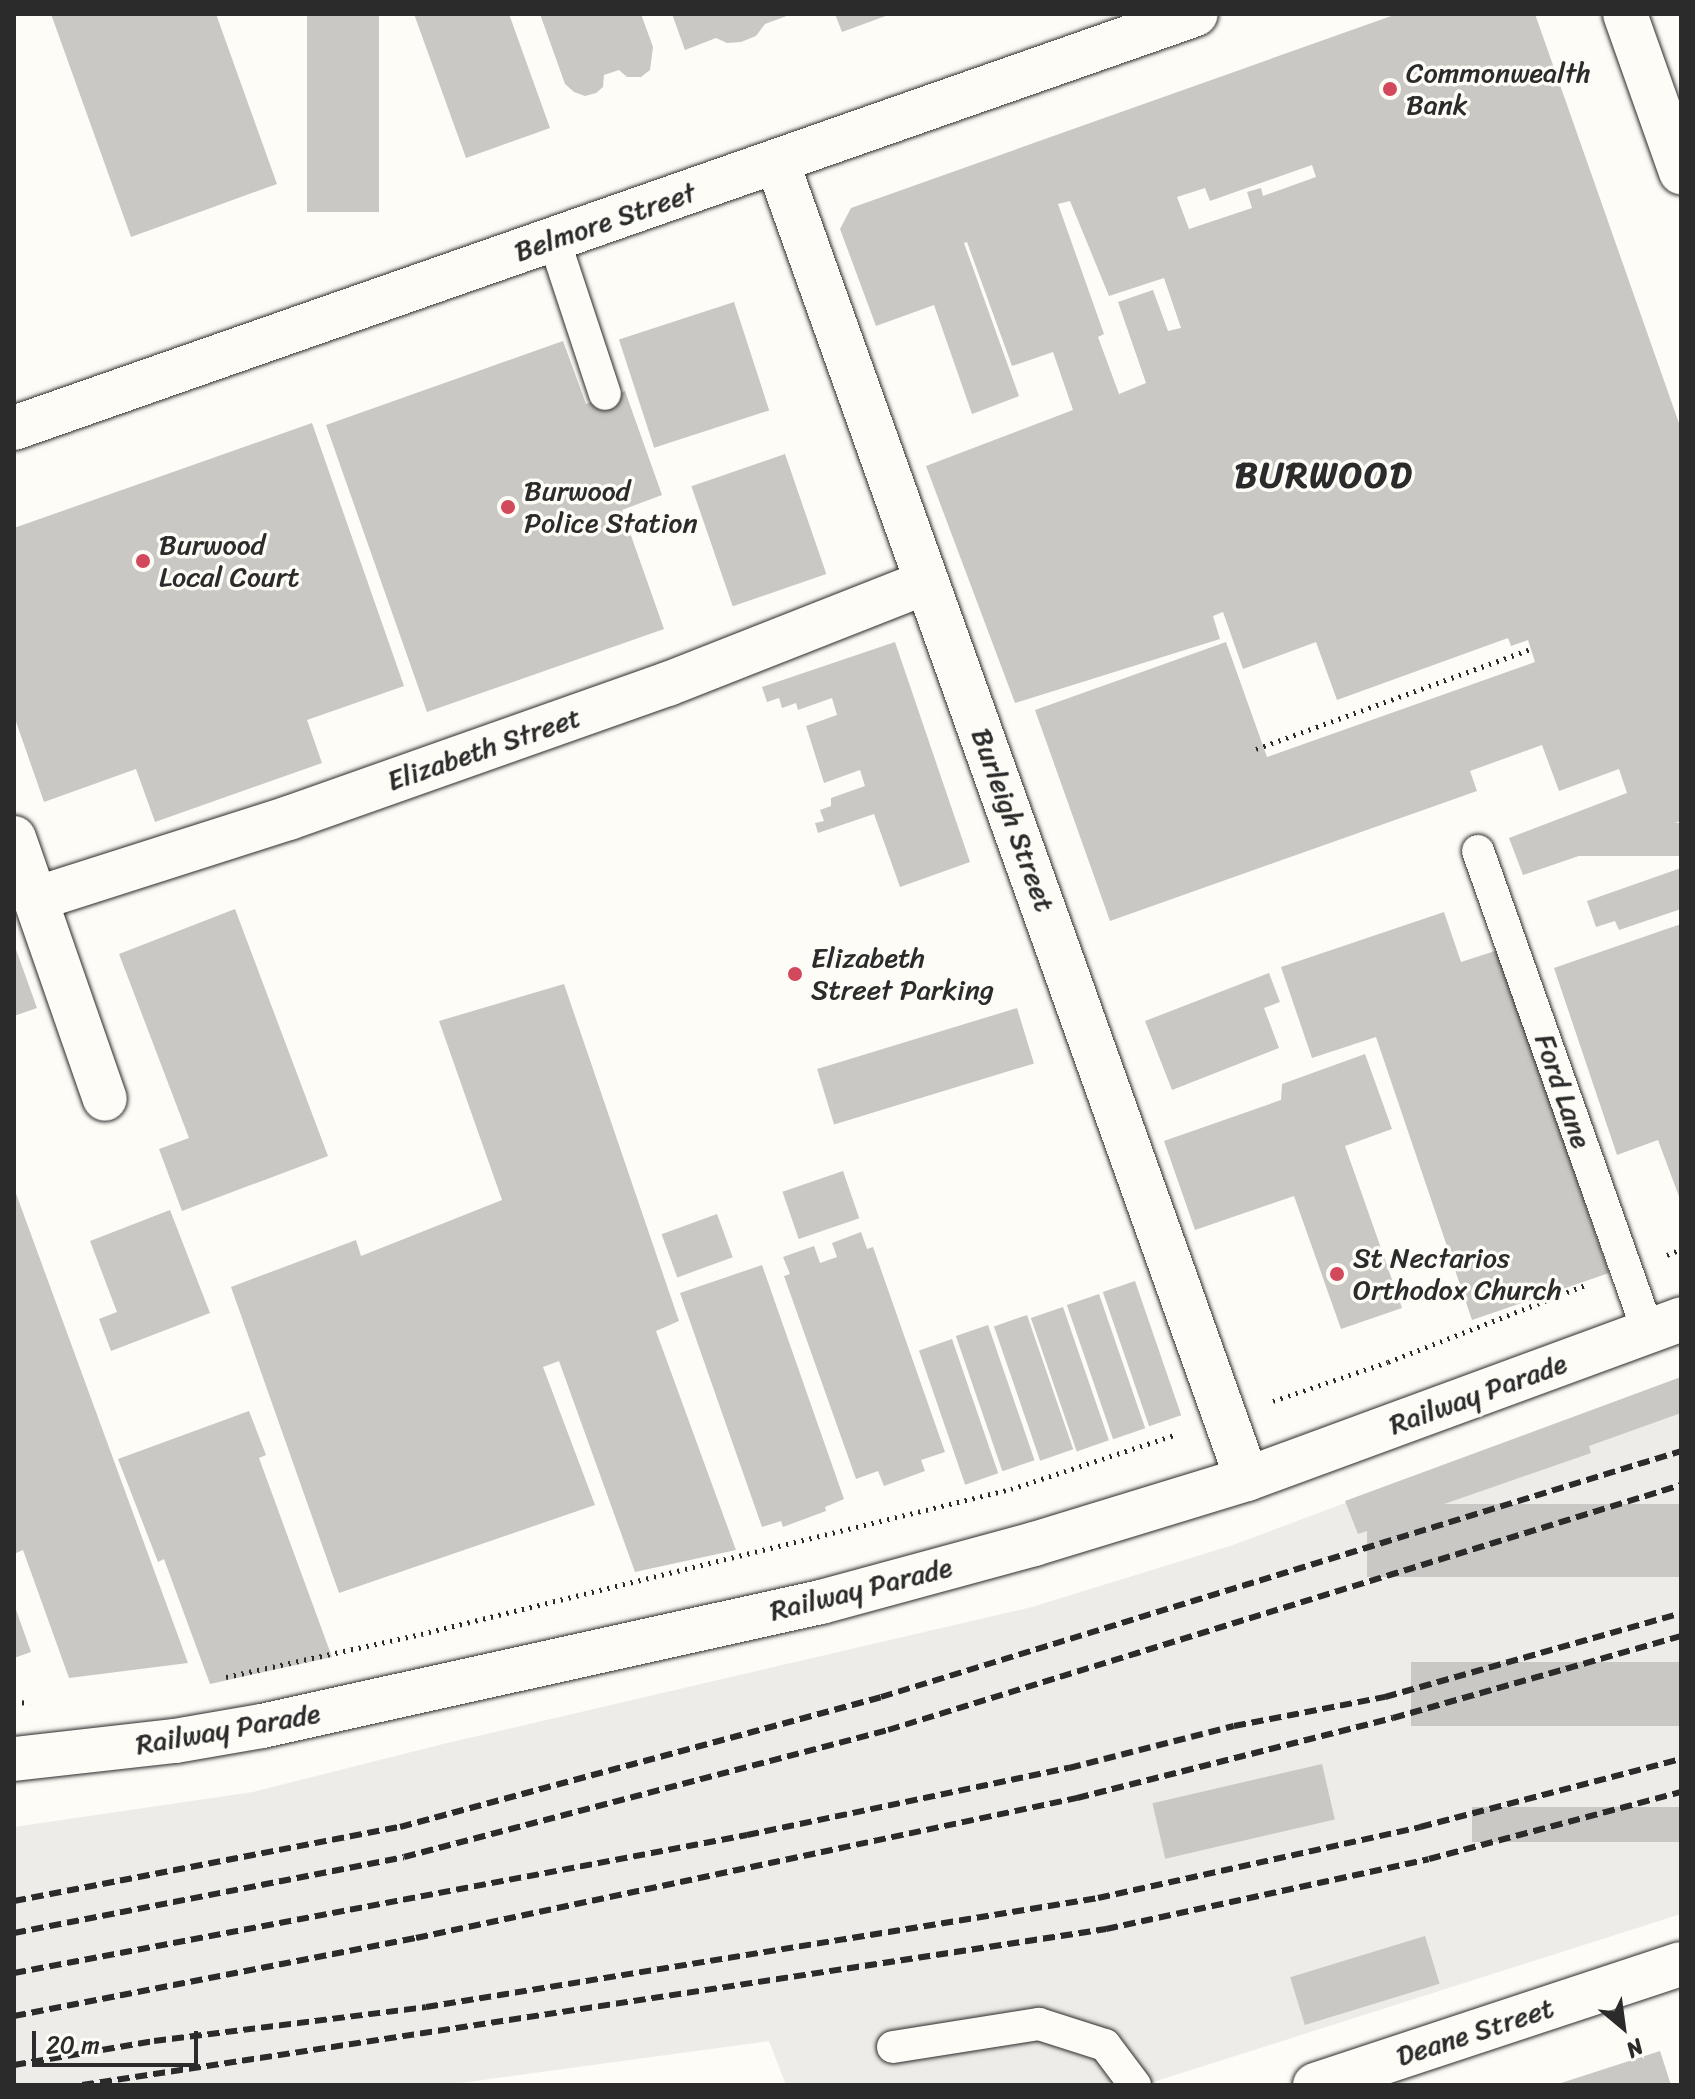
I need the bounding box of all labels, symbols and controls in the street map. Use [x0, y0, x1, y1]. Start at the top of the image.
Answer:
place label: Commonwealth Bank [1406, 56, 1591, 122]
marker: Commonwealth Bank [1381, 80, 1399, 98]
street label: Belmore Street [510, 175, 700, 269]
district label: BURWOOD [1234, 454, 1414, 498]
place label: Burwood Police Station [524, 474, 699, 540]
marker: Burwood Police Station [499, 498, 517, 516]
place label: Burwood Local Court [159, 528, 300, 594]
marker: Burwood Local Court [134, 552, 152, 570]
street label: Elizabeth Street [383, 700, 585, 798]
street label: Burleigh Street [964, 724, 1062, 916]
place label: Elizabeth Street Parking [811, 941, 994, 1007]
marker: Elizabeth Street Parking [786, 965, 804, 983]
street label: Ford Lane [1528, 1029, 1598, 1153]
place label: St Nectarios Orthodox Church [1353, 1241, 1562, 1307]
marker: St Nectarios Orthodox Church [1328, 1265, 1346, 1283]
street label: Railway Parade [1385, 1346, 1571, 1442]
street label: Railway Parade [766, 1550, 956, 1628]
street label: Railway Parade [133, 1696, 323, 1762]
north arrow [1583, 1987, 1663, 2067]
street label: Deane Street [1393, 1991, 1557, 2073]
scale bar [36, 2015, 202, 2065]
text: 20 m [46, 2024, 100, 2066]
text: N [1619, 2028, 1651, 2069]

